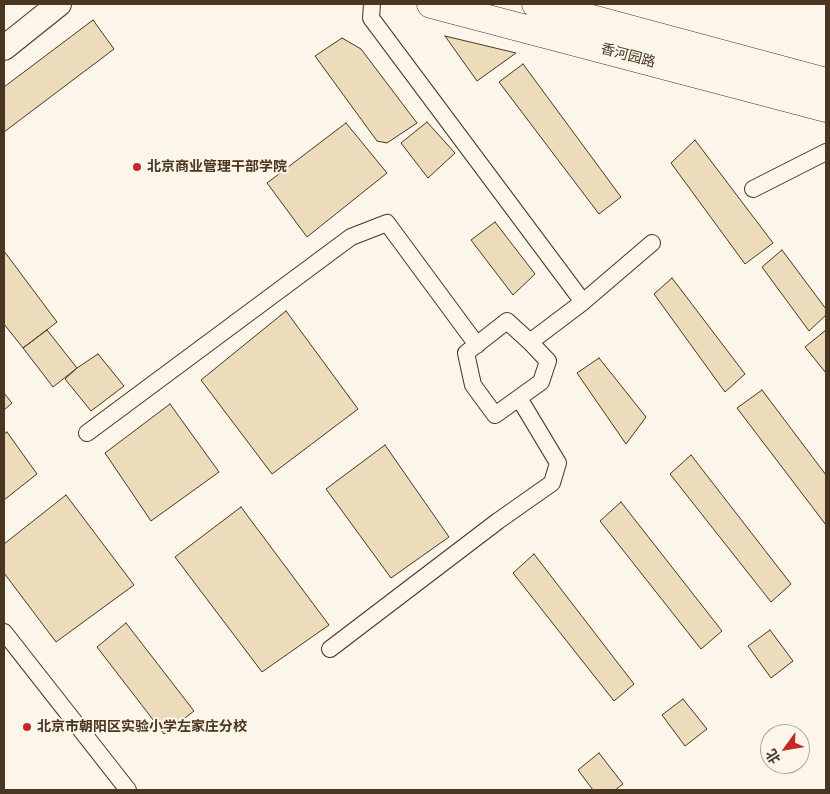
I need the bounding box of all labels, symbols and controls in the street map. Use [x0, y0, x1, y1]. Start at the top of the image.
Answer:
street label: 香河园路 [599, 41, 657, 71]
place label: 北京商业管理干部学院 [147, 159, 287, 175]
marker: 北京商业管理干部学院 [131, 161, 143, 173]
place label: 北京市朝阳区实验小学左家庄分校 [37, 719, 247, 735]
marker: 北京市朝阳区实验小学左家庄分校 [21, 721, 33, 733]
north arrow [760, 724, 810, 774]
text: 北 [761, 746, 784, 768]

